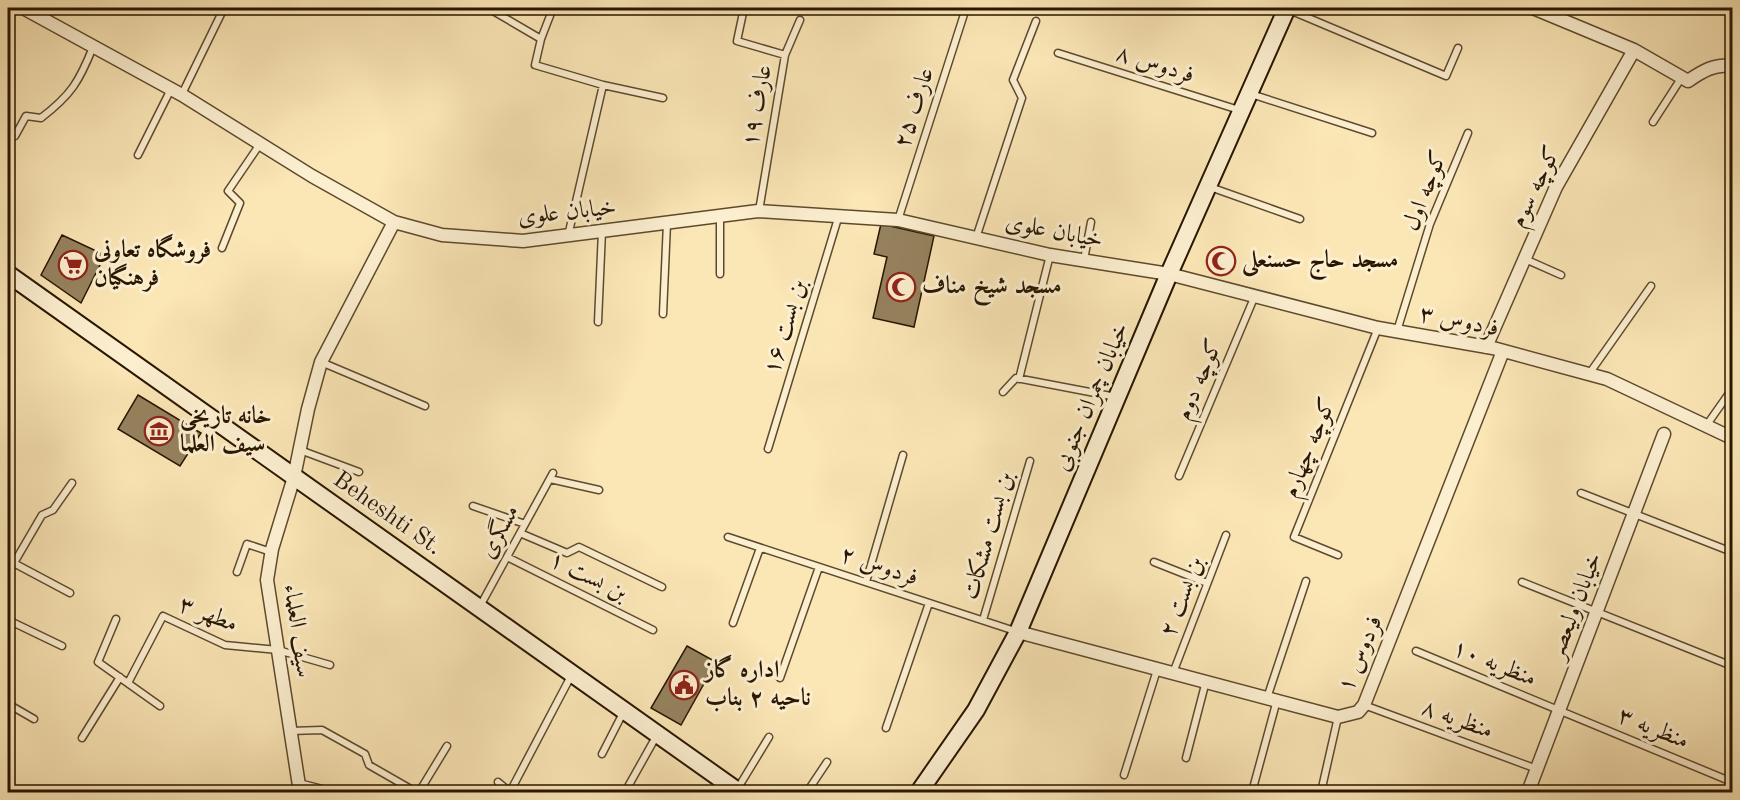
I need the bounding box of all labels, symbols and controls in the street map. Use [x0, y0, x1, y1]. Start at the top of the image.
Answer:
street label: فردوس ۸ [1113, 42, 1197, 89]
street label: عارف ۱۹ [739, 63, 777, 149]
street label: عارف ۲۵ [891, 65, 939, 151]
street label: کوچه سوم [1505, 142, 1572, 235]
street label: کوچه اول [1399, 147, 1455, 235]
street label: خیابان علوی [517, 196, 618, 231]
street label: خیابان علوی [1003, 211, 1105, 254]
place label: فروشگاه تعاونی فرهنگیان [93, 233, 211, 292]
mosque icon: مسجد حاج حسنعلی [1205, 245, 1237, 277]
place label: مسجد حاج حسنعلی [1241, 248, 1398, 281]
supermarket icon: فروشگاه تعاونی فرهنگیان [57, 249, 89, 281]
mosque icon: مسجد شیخ مناف [885, 271, 917, 303]
place label: مسجد شیخ مناف [922, 274, 1062, 307]
street label: بن بست ۱۶ [760, 276, 812, 377]
street label: فردوس ۳ [1417, 303, 1501, 342]
street label: خیابان چمران جنوبی [1050, 319, 1137, 476]
street label: کوچه دوم [1171, 335, 1234, 427]
street label: کوچه چهارم [1278, 394, 1347, 504]
place label: خانه تاریخی سیف العلما [180, 404, 272, 457]
museum icon: خانه تاریخی سیف العلما [143, 415, 175, 447]
street label: Beheshti St. [328, 468, 446, 560]
street label: بن بست مشکات [957, 468, 1019, 603]
street label: مسگری [472, 499, 525, 563]
street label: فردوس ۲ [837, 543, 921, 592]
street label: بن بست ۱ [545, 548, 631, 606]
street label: خیابان ولیعصر [1544, 550, 1609, 666]
street label: بن بست ۲ [1157, 553, 1209, 640]
street label: سیف العلماء [279, 583, 315, 679]
street label: مطهر ۳ [175, 593, 241, 638]
street label: فردوس ۱ [1334, 612, 1389, 696]
street label: منظریه ۱۰ [1448, 636, 1539, 693]
place label: اداره گاز ناحیه ۲ بناب [702, 654, 811, 712]
public building icon: اداره گاز ناحیه ۲ بناب [668, 669, 700, 701]
street label: منظریه ۸ [1418, 696, 1496, 745]
street label: منظریه ۳ [1614, 704, 1692, 755]

